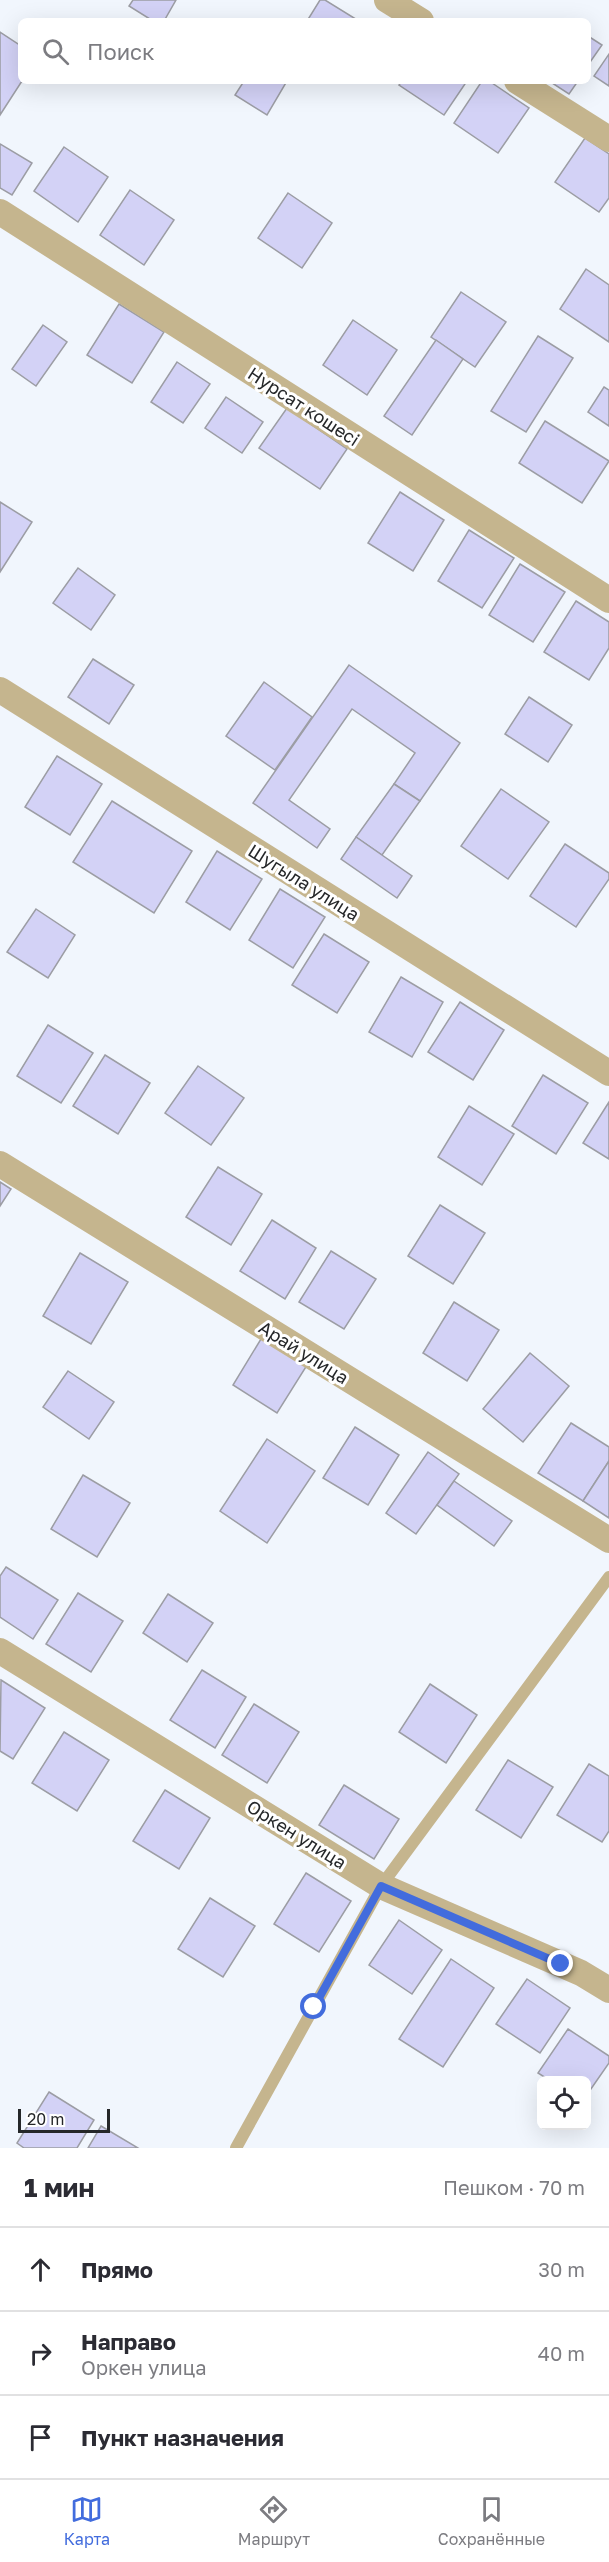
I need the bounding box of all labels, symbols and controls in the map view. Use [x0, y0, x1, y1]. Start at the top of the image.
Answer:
search box [18, 18, 591, 84]
icon: search [39, 35, 72, 68]
text: Поиск [87, 38, 155, 65]
street label: Нурсат кошесi [244, 362, 364, 450]
street label: Шугыла улица [244, 839, 364, 925]
street label: Арай улица [255, 1316, 353, 1388]
street label: Оркен улица [243, 1795, 351, 1873]
route end [547, 1950, 573, 1976]
route start [300, 1993, 326, 2019]
map controls [537, 2076, 591, 2130]
button: locate [537, 2076, 591, 2130]
scale bar [18, 2106, 110, 2134]
text: 20 m [27, 2109, 64, 2129]
text: 1 мин [24, 2172, 94, 2203]
text: Пешком · 70 m [443, 2175, 585, 2199]
icon: ahead [24, 2253, 57, 2286]
text: Прямо [81, 2256, 153, 2283]
text: 30 m [538, 2257, 585, 2281]
text: Направо [81, 2328, 176, 2355]
icon: right [24, 2337, 57, 2370]
text: 40 m [538, 2341, 585, 2365]
text: Оркен улица [81, 2355, 207, 2379]
icon: arrive [24, 2421, 57, 2454]
text: Пункт назначения [81, 2424, 284, 2451]
tab: Карта [64, 2493, 110, 2549]
tab: Маршрут [238, 2493, 310, 2549]
tab: Сохранённые [438, 2493, 545, 2549]

